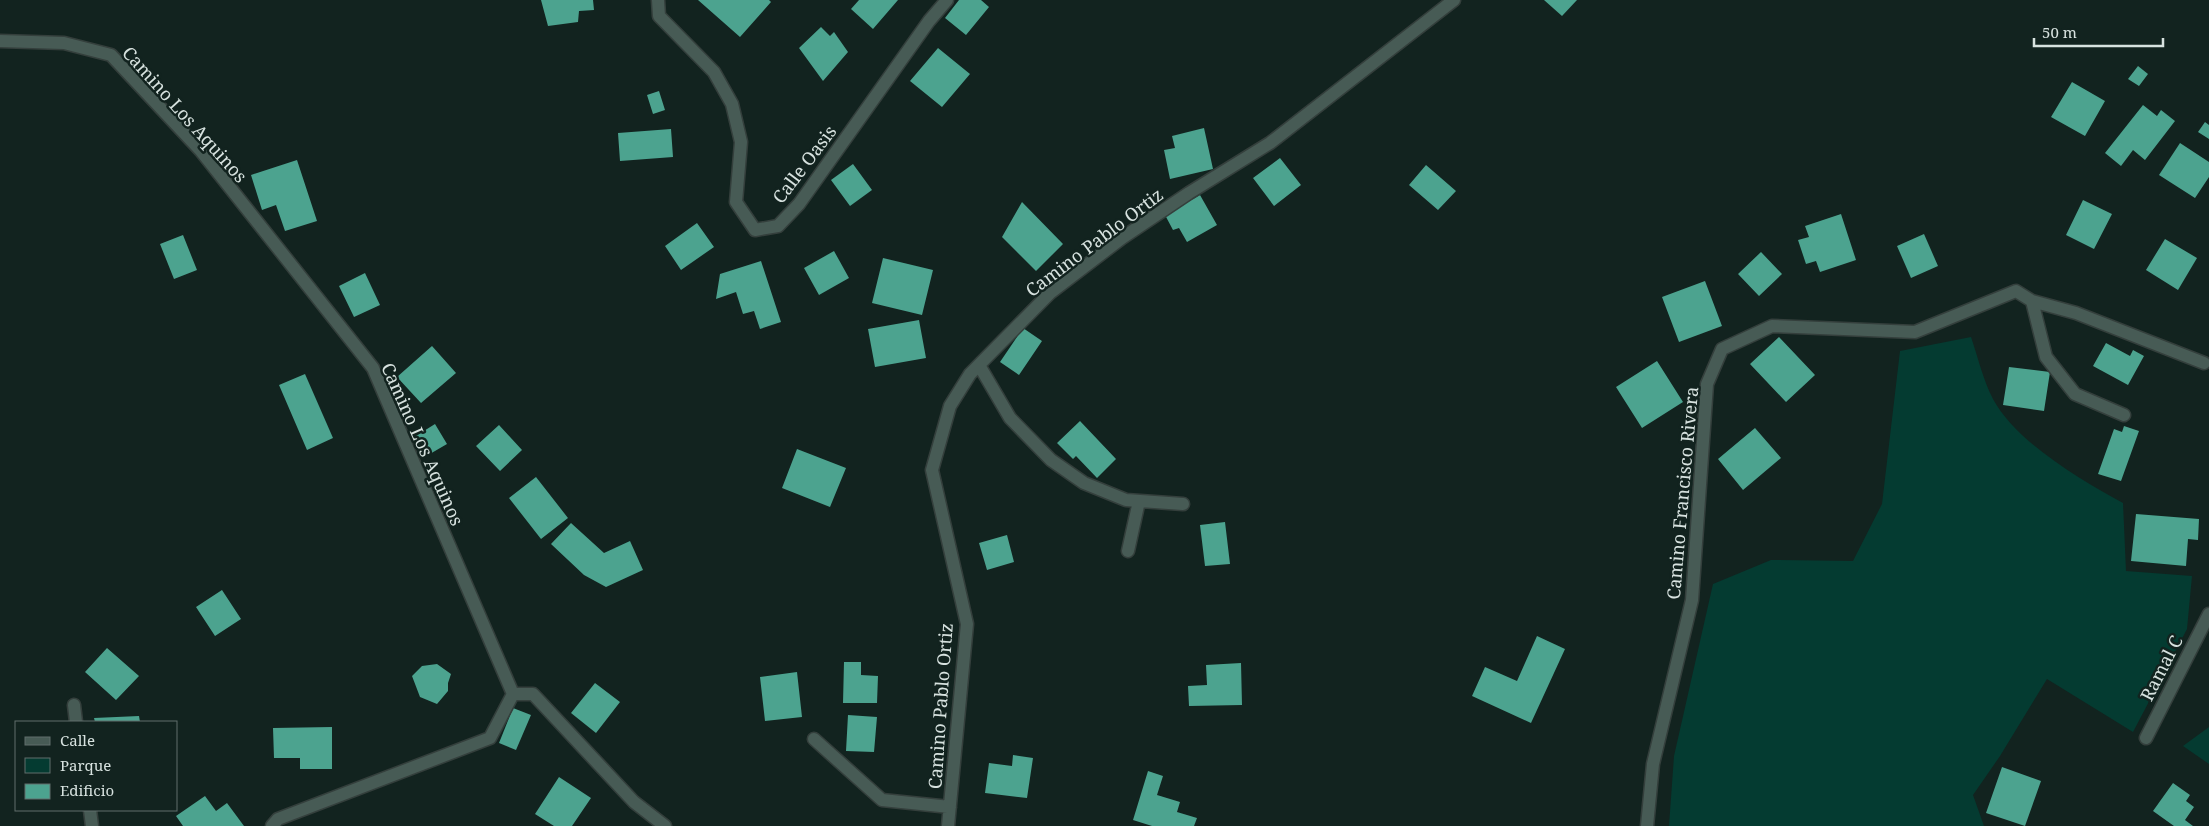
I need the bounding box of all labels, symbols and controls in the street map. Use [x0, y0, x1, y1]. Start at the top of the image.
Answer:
scale bar [2034, 15, 2163, 47]
text: 50 m [2042, 22, 2077, 42]
street label: Camino Los Aquinos [117, 41, 253, 187]
street label: Calle Oasis [767, 120, 841, 208]
street label: Camino Pablo Ortiz [1020, 182, 1168, 302]
street label: Camino Los Aquinos [376, 359, 470, 529]
street label: Camino Francisco Rivera [1661, 386, 1703, 600]
street label: Camino Pablo Ortiz [922, 622, 958, 790]
street label: Ramal C [2134, 631, 2188, 705]
legend [15, 721, 178, 811]
text: Calle [60, 730, 95, 750]
text: Parque [60, 755, 111, 775]
text: Edificio [60, 780, 114, 800]

